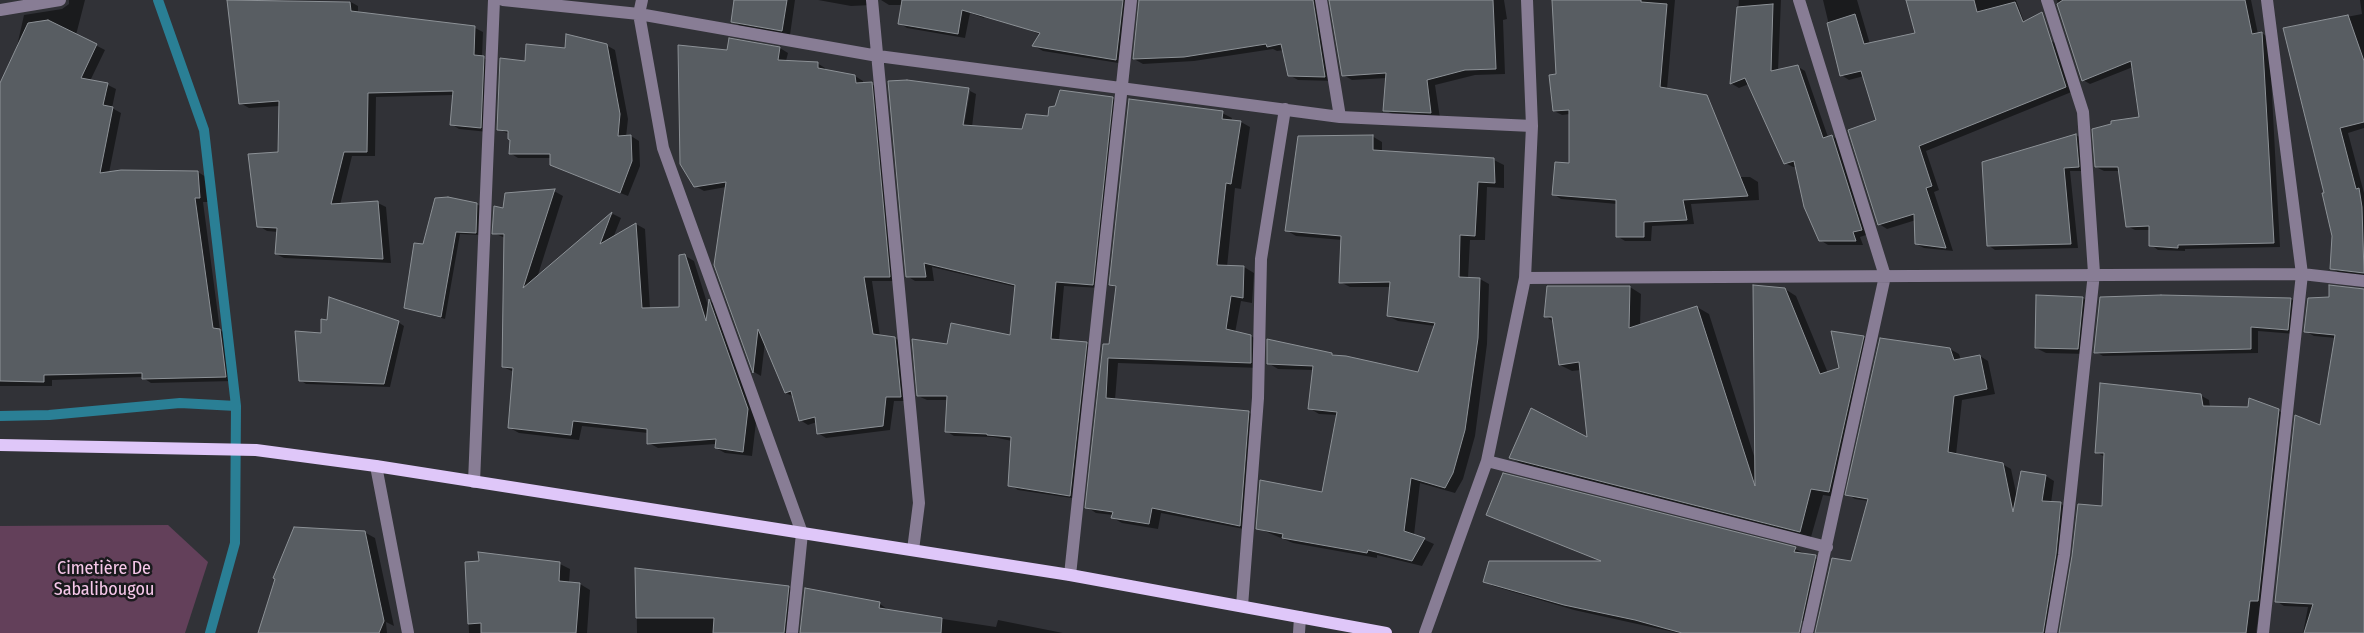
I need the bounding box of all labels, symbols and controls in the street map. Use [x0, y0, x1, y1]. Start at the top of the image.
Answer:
park label: Cimetière De Sabalibougou [54, 558, 154, 600]

